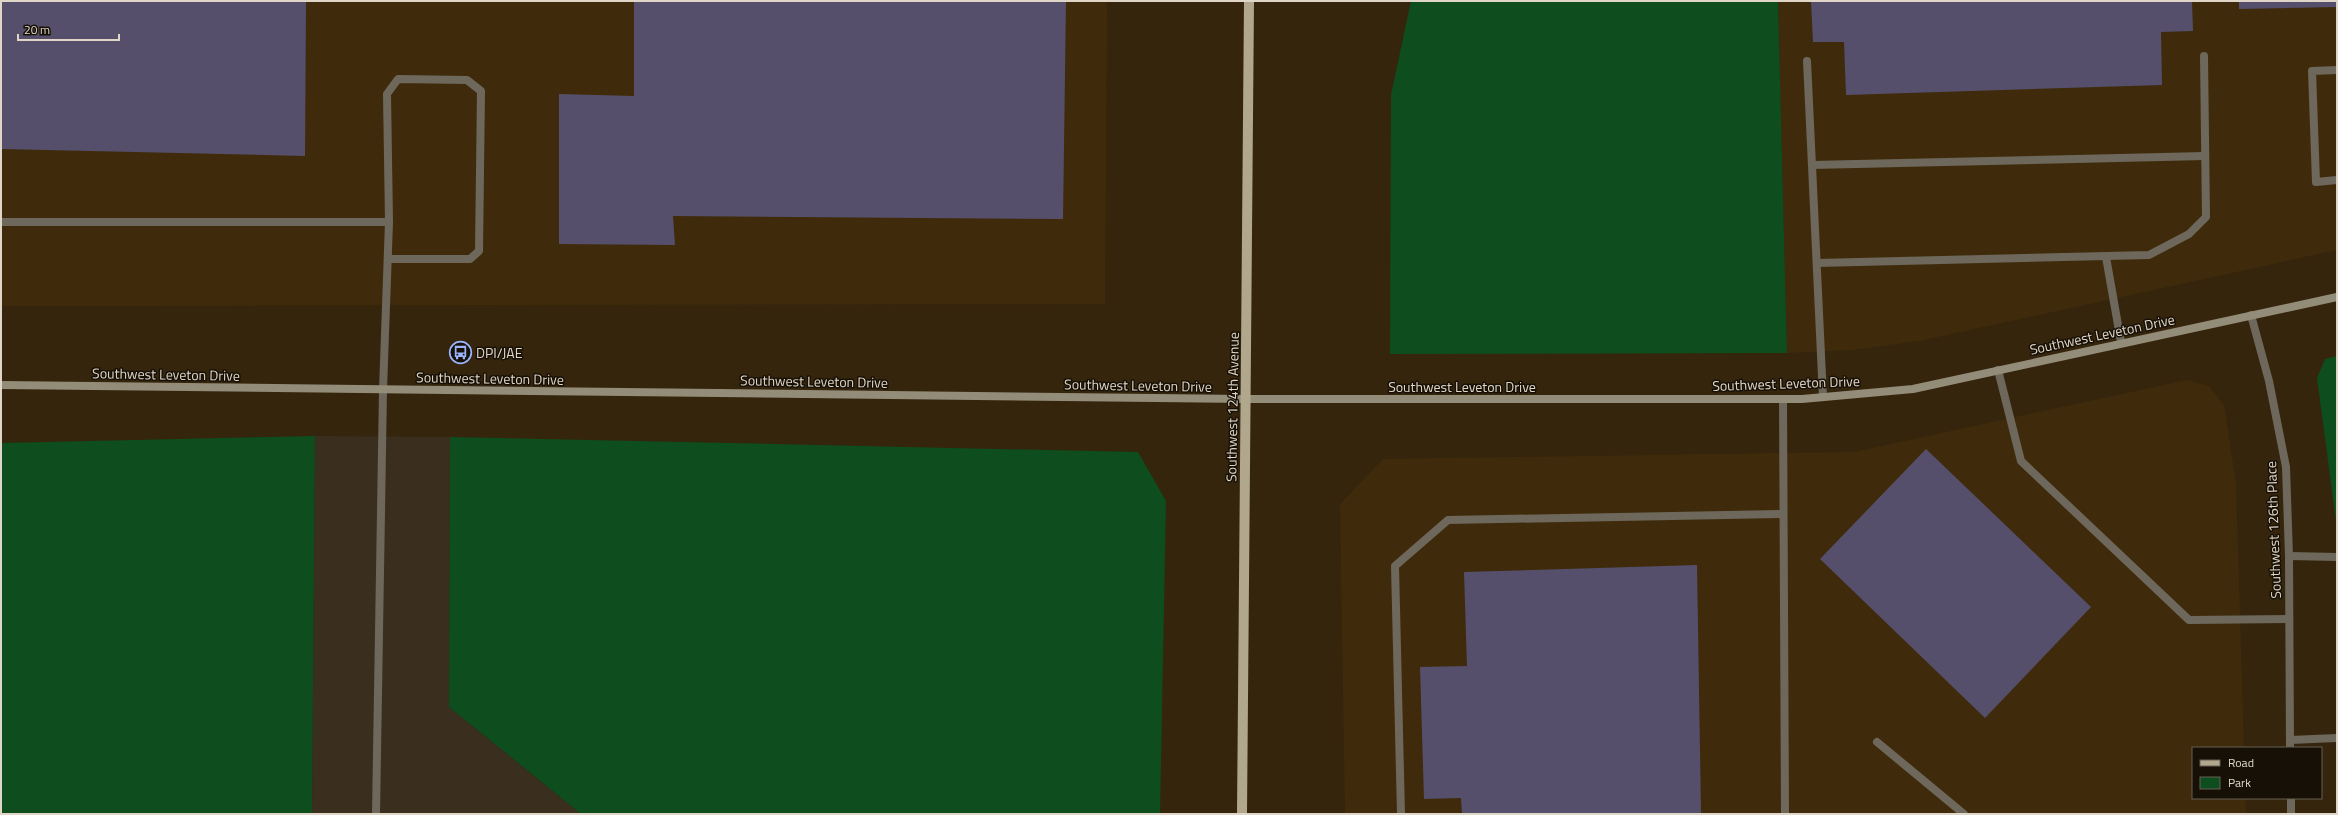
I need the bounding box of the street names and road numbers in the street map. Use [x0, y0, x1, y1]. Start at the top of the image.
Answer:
street label: Southwest Leveton Drive [2028, 308, 2176, 360]
street label: Southwest 124th Avenue [1220, 332, 1244, 482]
street label: Southwest Leveton Drive [92, 362, 240, 386]
street label: Southwest Leveton Drive [416, 366, 564, 390]
street label: Southwest Leveton Drive [740, 369, 888, 393]
street label: Southwest Leveton Drive [1712, 370, 1860, 396]
street label: Southwest Leveton Drive [1064, 373, 1212, 397]
street label: Southwest Leveton Drive [1388, 376, 1536, 397]
street label: Southwest 126th Place [2260, 461, 2286, 599]

